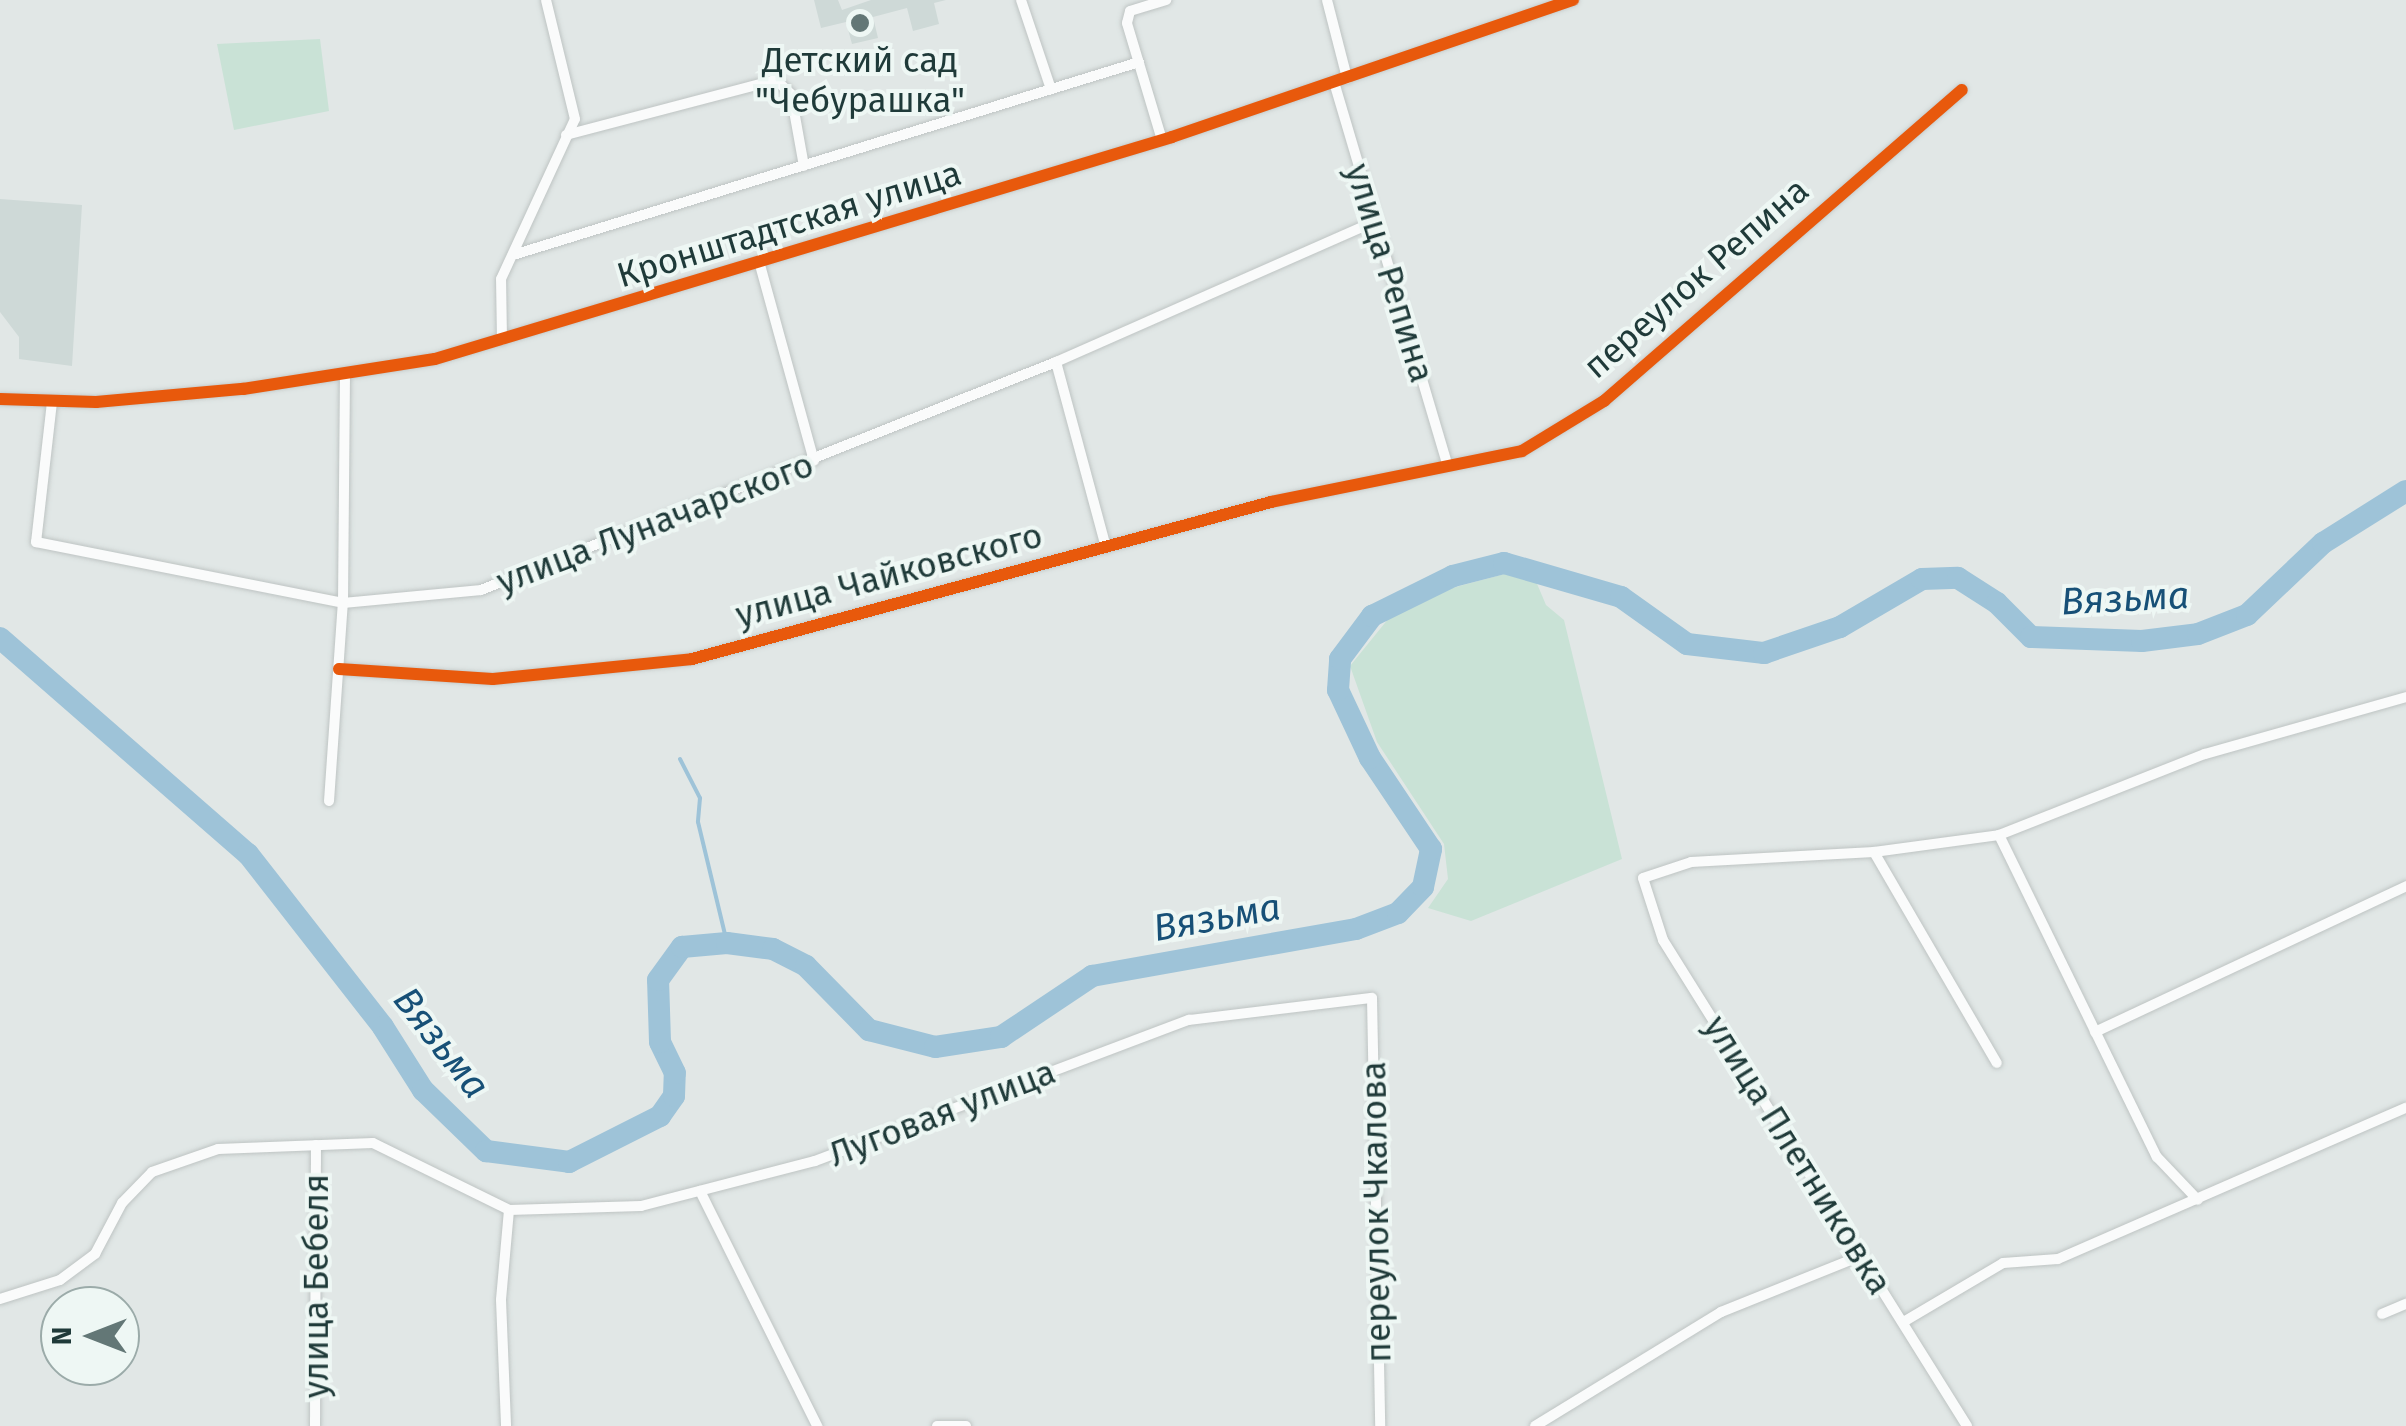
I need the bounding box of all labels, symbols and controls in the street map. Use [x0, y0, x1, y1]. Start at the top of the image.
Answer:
marker: Детский сад "Чебурашка" [849, 12, 871, 34]
place label: Детский сад "Чебурашка" [755, 39, 965, 121]
street label: Кронштадтская улица [612, 152, 966, 296]
street label: улица Репина [1337, 159, 1443, 387]
street label: переулок Репина [1575, 169, 1817, 387]
street label: улица Луначарского [491, 443, 819, 603]
street label: улица Чайковского [731, 514, 1047, 636]
water label: Вязьма [2060, 573, 2190, 625]
water label: Вязьма [1150, 884, 1284, 952]
water label: Вязьма [383, 978, 499, 1108]
street label: улица Плетниковка [1695, 1008, 1901, 1302]
street label: Луговая улица [823, 1051, 1061, 1175]
street label: переулок Чкалова [1352, 1061, 1400, 1363]
street label: улица Бебеля [295, 1174, 337, 1398]
north arrow [40, 1286, 140, 1386]
text: N [45, 1327, 78, 1345]

